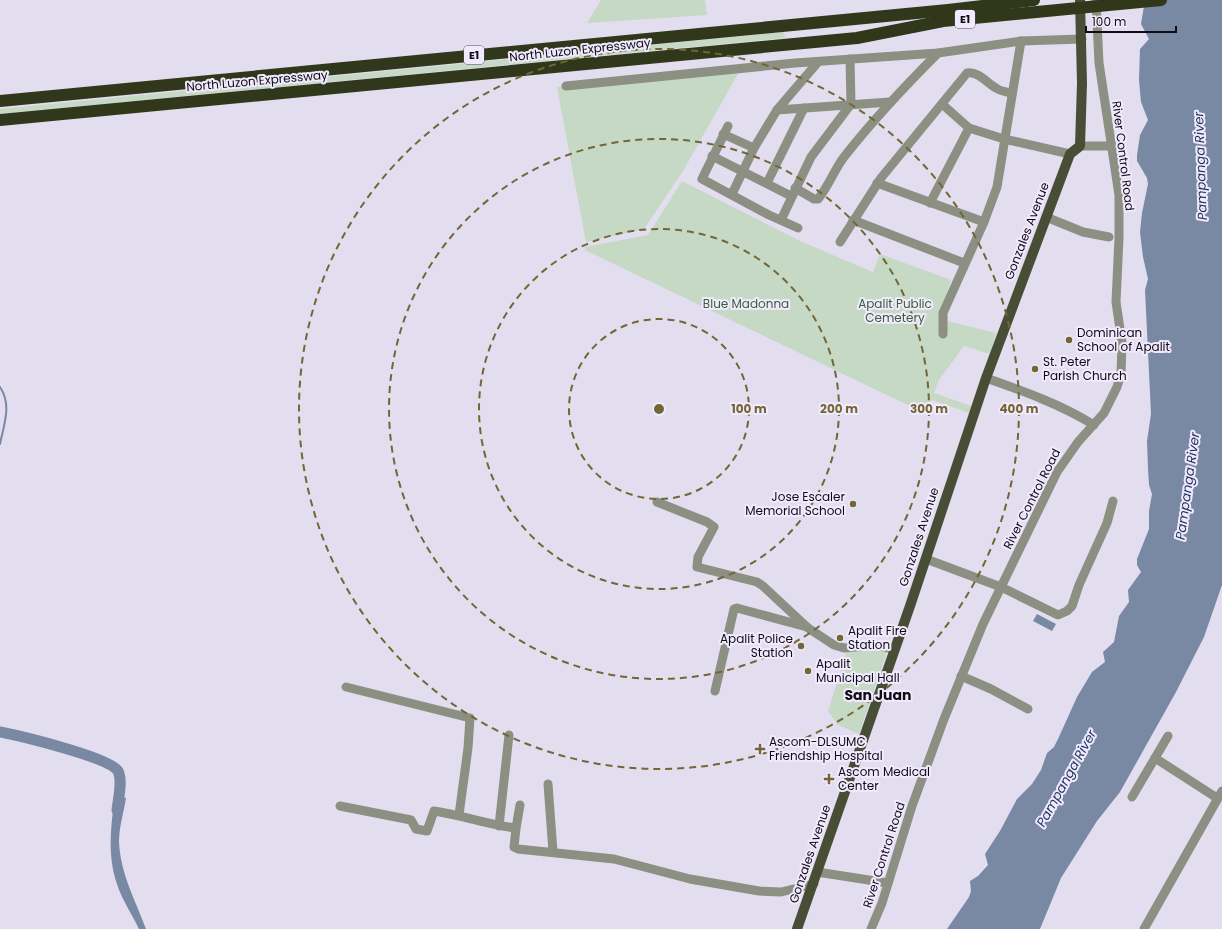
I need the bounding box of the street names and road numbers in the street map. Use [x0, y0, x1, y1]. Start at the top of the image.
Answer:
road number: E1 [955, 10, 975, 28]
street label: North Luzon Expressway [508, 34, 652, 65]
road number: E1 [464, 46, 484, 64]
street label: North Luzon Expressway [186, 66, 329, 95]
street label: River Control Road [1108, 100, 1139, 212]
street label: Gonzales Avenue [1000, 180, 1053, 282]
street label: River Control Road [999, 446, 1064, 552]
street label: Gonzales Avenue [894, 485, 943, 589]
street label: River Control Road [858, 800, 909, 910]
street label: Gonzales Avenue [785, 802, 834, 905]

